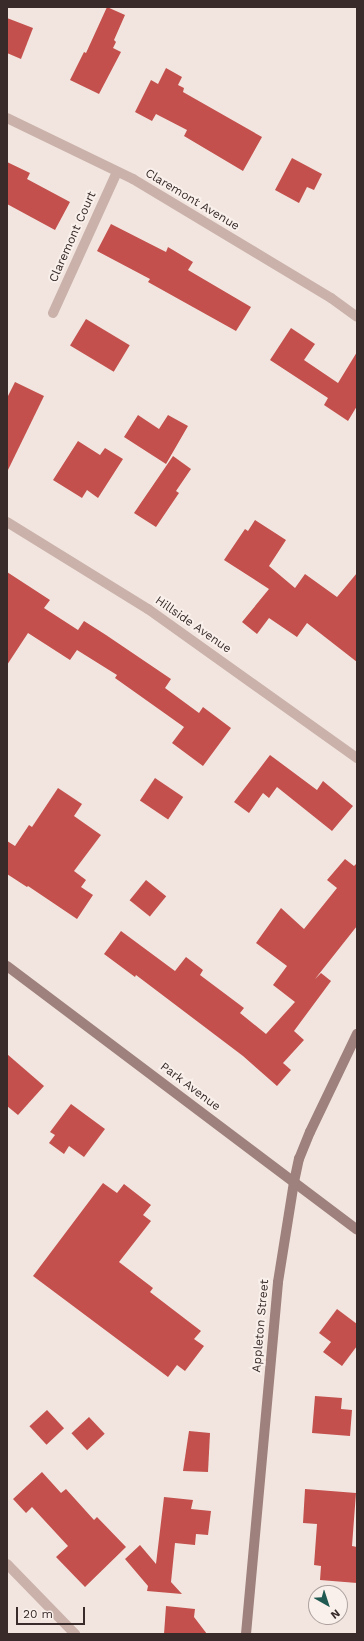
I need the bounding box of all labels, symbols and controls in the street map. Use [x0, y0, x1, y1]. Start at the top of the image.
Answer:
street label: Claremont Avenue [142, 166, 242, 234]
street label: Claremont Court [47, 189, 99, 285]
street label: Hillside Avenue [152, 593, 234, 657]
street label: Park Avenue [157, 1059, 223, 1115]
street label: Appleton Street [250, 1279, 272, 1373]
north arrow [308, 1585, 348, 1625]
scale bar [18, 1599, 87, 1625]
text: N [328, 1606, 342, 1622]
text: 20 m [23, 1607, 53, 1621]

